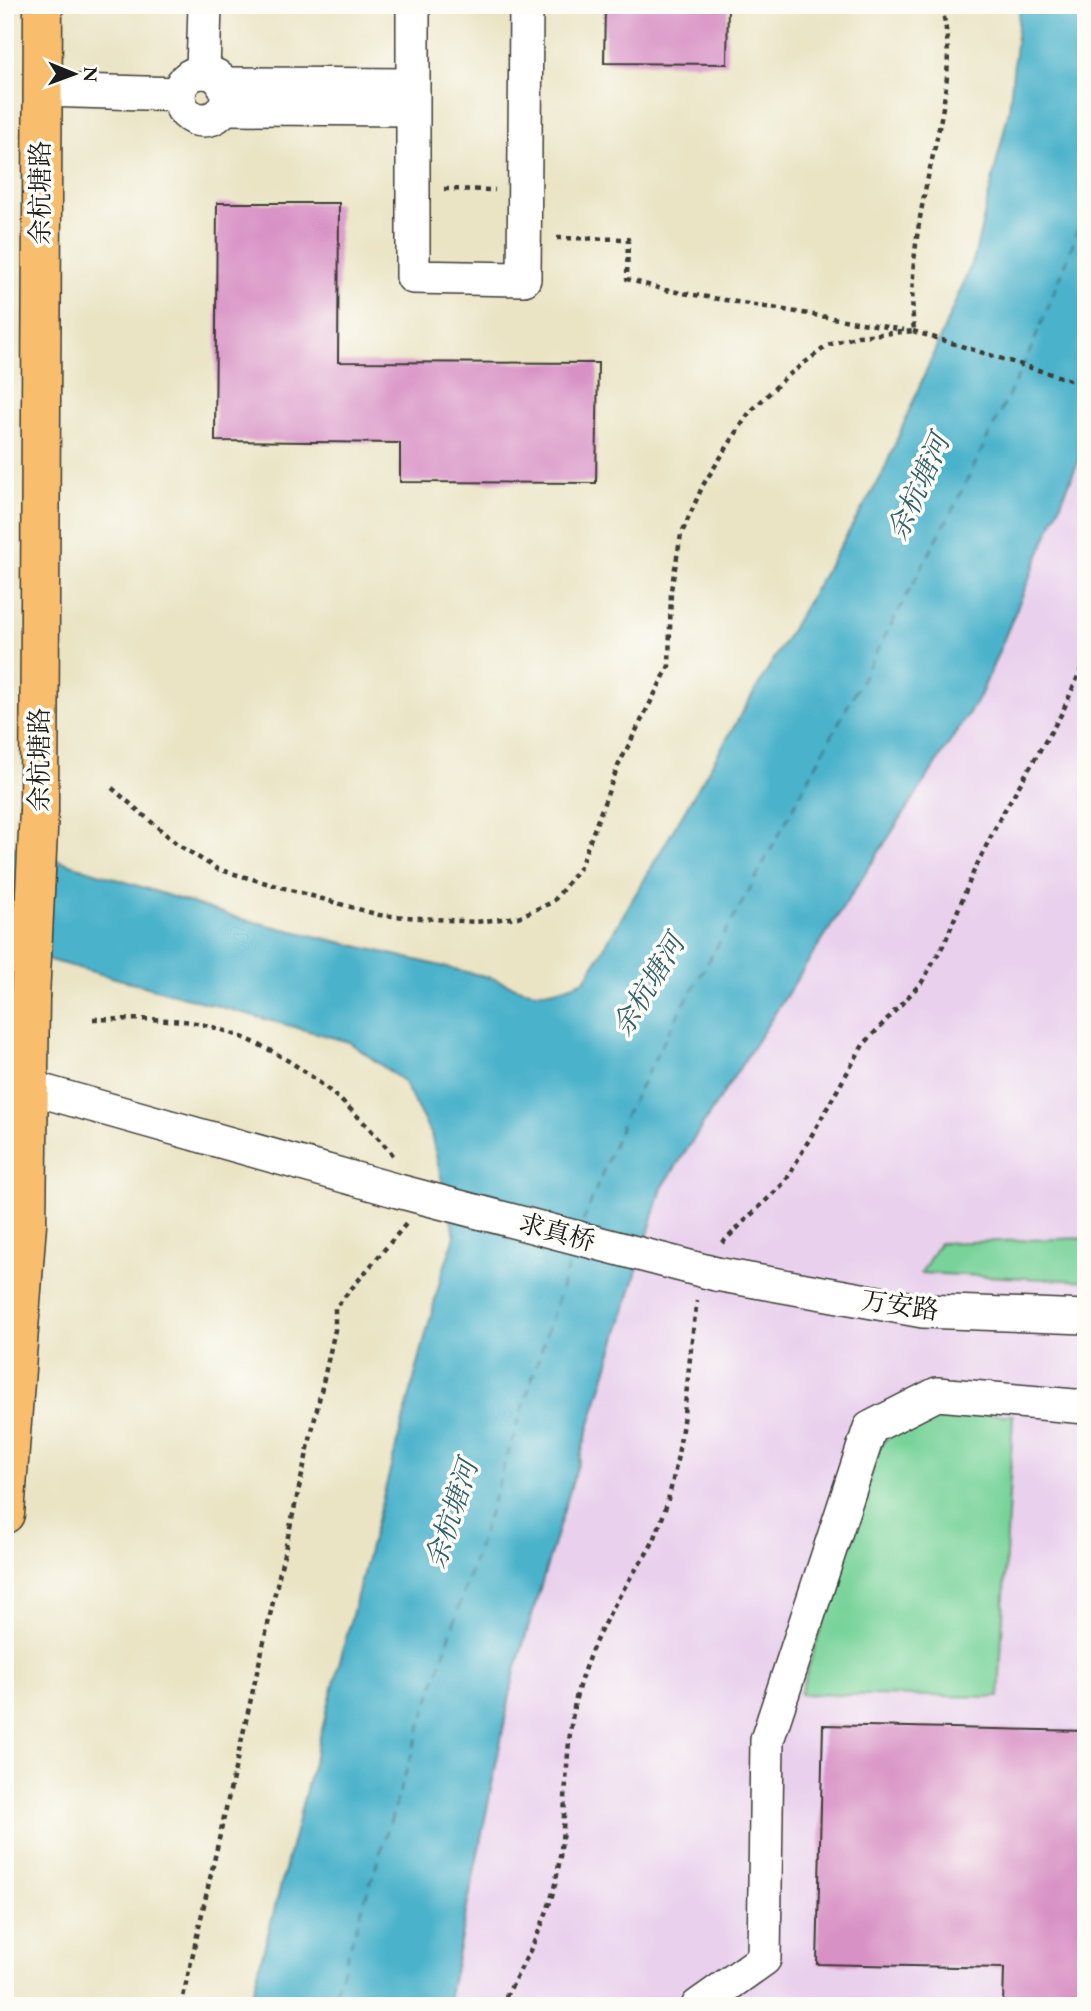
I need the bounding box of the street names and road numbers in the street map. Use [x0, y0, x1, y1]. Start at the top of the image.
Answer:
street label: 余杭塘路 [23, 141, 57, 245]
street label: 余杭塘路 [22, 708, 56, 812]
street label: 求真桥 [515, 1205, 599, 1259]
street label: 万安路 [859, 1283, 941, 1327]

